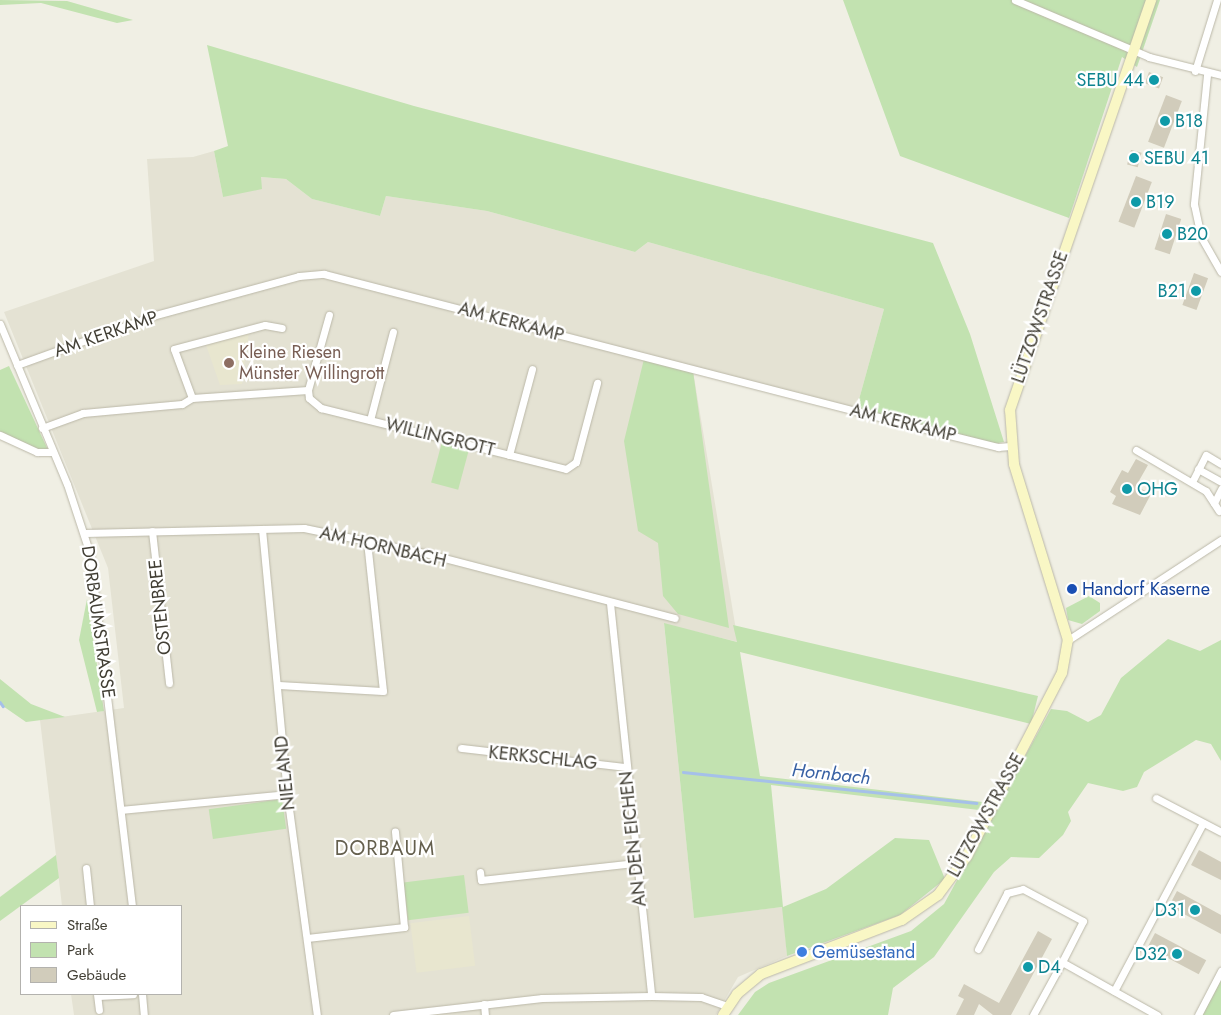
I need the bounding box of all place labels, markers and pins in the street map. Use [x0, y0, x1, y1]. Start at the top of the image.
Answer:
place label: SEBU 44 [1077, 69, 1144, 91]
marker: SEBU 44 [1148, 74, 1160, 86]
place label: B18 [1175, 110, 1203, 132]
marker: B18 [1159, 115, 1171, 127]
place label: SEBU 41 [1144, 147, 1209, 169]
marker: SEBU 41 [1128, 152, 1140, 164]
place label: B19 [1146, 191, 1175, 213]
marker: B19 [1130, 196, 1142, 208]
place label: B20 [1177, 223, 1208, 245]
marker: B20 [1161, 228, 1173, 240]
place label: B21 [1158, 280, 1186, 302]
marker: B21 [1190, 285, 1202, 297]
place label: Kleine Riesen Münster Willingrott [239, 342, 384, 384]
marker: Kleine Riesen Münster Willingrott [223, 357, 235, 369]
place label: OHG [1137, 478, 1178, 500]
marker: OHG [1121, 483, 1133, 495]
place label: Handorf Kaserne [1082, 578, 1210, 600]
marker: Handorf Kaserne [1066, 583, 1078, 595]
place label: D31 [1155, 899, 1185, 921]
marker: D31 [1189, 904, 1201, 916]
place label: Gemüsestand [812, 941, 915, 963]
place label: D32 [1135, 943, 1167, 965]
marker: Gemüsestand [796, 946, 808, 958]
marker: D32 [1171, 948, 1183, 960]
place label: D4 [1038, 956, 1061, 978]
marker: D4 [1022, 961, 1034, 973]

